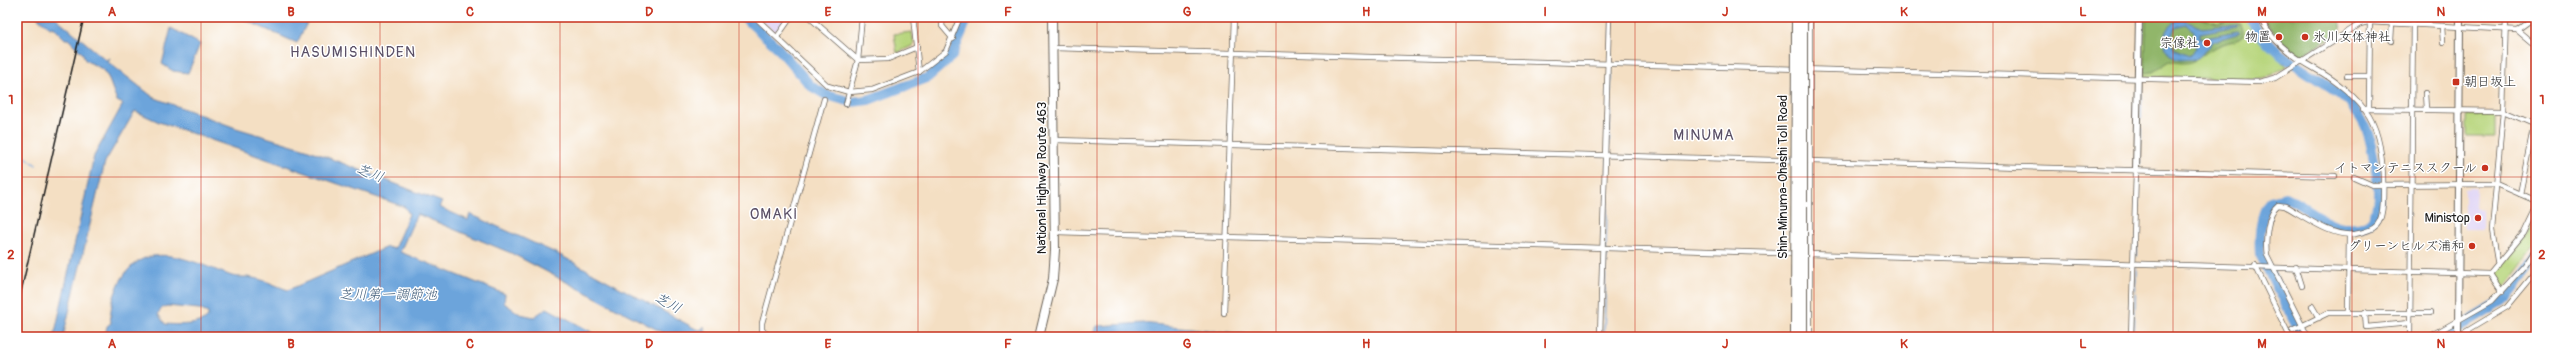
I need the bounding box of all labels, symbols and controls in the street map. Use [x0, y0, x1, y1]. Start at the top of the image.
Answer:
text: A [108, 4, 117, 20]
text: B [287, 4, 295, 20]
text: C [466, 4, 474, 20]
text: D [645, 4, 653, 20]
text: E [825, 4, 832, 20]
text: F [1004, 4, 1012, 20]
text: G [1183, 4, 1192, 20]
text: H [1362, 4, 1370, 20]
text: I [1543, 4, 1547, 20]
text: J [1722, 4, 1728, 20]
text: K [1900, 4, 1908, 20]
text: L [2079, 4, 2087, 20]
text: M [2257, 4, 2267, 20]
text: N [2437, 4, 2446, 20]
place label: 物置 [2245, 29, 2271, 45]
place label: 氷川女体神社 [2313, 29, 2391, 45]
marker: 物置 [2274, 32, 2284, 42]
marker: 氷川女体神社 [2300, 32, 2310, 42]
place label: 宗像社 [2160, 35, 2199, 51]
marker: 宗像社 [2202, 38, 2212, 48]
district label: HASUMISHINDEN [290, 43, 416, 62]
place label: 朝日坂上 [2464, 74, 2516, 90]
marker: 朝日坂上 [2451, 77, 2461, 87]
text: 1 [8, 92, 14, 108]
text: 1 [2539, 92, 2545, 108]
street label: Shin-Minuma-Ohashi Toll Road [1775, 95, 1791, 259]
street label: National Highway Route 463 [1034, 102, 1050, 254]
district label: MINUMA [1673, 126, 1735, 145]
water label: 芝川 [354, 160, 386, 186]
place label: イトマンテニススクール [2334, 160, 2477, 176]
marker: イトマンテニススクール [2480, 163, 2490, 173]
district label: OMAKI [750, 205, 798, 224]
place label: Ministop [2424, 210, 2470, 226]
marker: Ministop [2473, 213, 2483, 223]
place label: グリーンヒルズ浦和 [2348, 238, 2464, 254]
marker: グリーンヒルズ浦和 [2467, 241, 2477, 251]
text: 2 [7, 247, 15, 263]
text: 2 [2538, 247, 2546, 263]
water label: 芝川第一調節池 [339, 286, 438, 303]
water label: 芝川 [652, 289, 684, 317]
text: A [108, 336, 117, 352]
text: B [287, 336, 295, 352]
text: C [466, 336, 474, 352]
text: D [645, 336, 653, 352]
text: E [825, 336, 832, 352]
text: F [1004, 336, 1012, 352]
text: G [1183, 336, 1192, 352]
text: H [1362, 336, 1370, 352]
text: I [1543, 336, 1547, 352]
text: J [1722, 336, 1728, 352]
text: K [1900, 336, 1908, 352]
text: L [2079, 336, 2087, 352]
text: M [2257, 336, 2267, 352]
text: N [2437, 336, 2446, 352]

